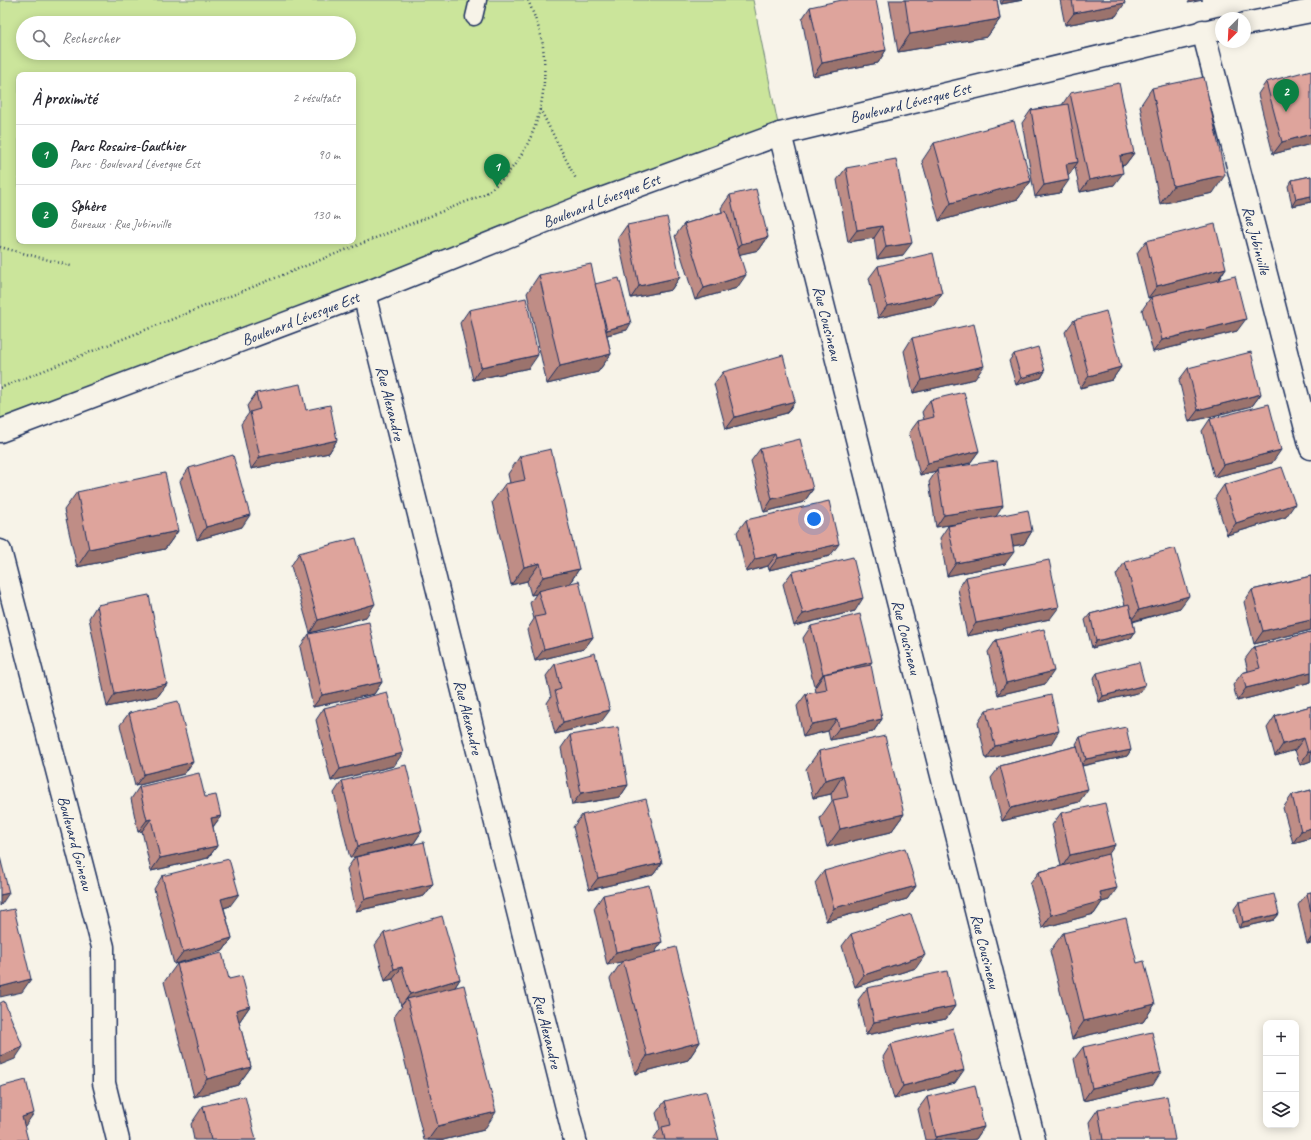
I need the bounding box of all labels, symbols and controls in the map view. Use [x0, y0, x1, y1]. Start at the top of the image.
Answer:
north arrow [1215, 12, 1251, 48]
search box [16, 16, 356, 60]
icon: search [30, 27, 52, 49]
text: Rechercher [62, 29, 120, 48]
street label: Boulevard Lévesque Est [848, 78, 975, 128]
pin: 2 [1273, 79, 1299, 112]
text: À proximité [32, 88, 97, 109]
text: 2 résultats [292, 90, 340, 106]
text: Parc Rosaire-Gauthier [70, 137, 185, 156]
text: 1 [42, 147, 48, 163]
text: 90 m [318, 147, 340, 163]
pin: 1 [484, 154, 510, 187]
text: Parc · Boulevard Lévesque Est [70, 156, 200, 172]
street label: Boulevard Lévesque Est [540, 169, 665, 233]
text: Sphère [70, 197, 105, 216]
street label: Rue Jubinville [1237, 204, 1275, 278]
text: 2 [42, 207, 48, 223]
text: 130 m [312, 207, 340, 223]
text: Bureaux · Rue Jubinville [70, 216, 171, 232]
street label: Rue Cousineau [808, 284, 846, 364]
street label: Boulevard Lévesque Est [239, 287, 364, 351]
street label: Rue Alexandre [371, 364, 409, 444]
your location [804, 509, 824, 529]
street label: Rue Cousineau [887, 598, 925, 678]
street label: Rue Alexandre [449, 678, 487, 758]
street label: Boulevard Goineau [53, 794, 98, 894]
street label: Rue Cousineau [966, 912, 1004, 992]
street label: Rue Alexandre [528, 992, 566, 1072]
map controls [1263, 1020, 1299, 1128]
button: + [1263, 1020, 1299, 1056]
button: − [1263, 1056, 1299, 1092]
button: layers [1263, 1092, 1299, 1128]

